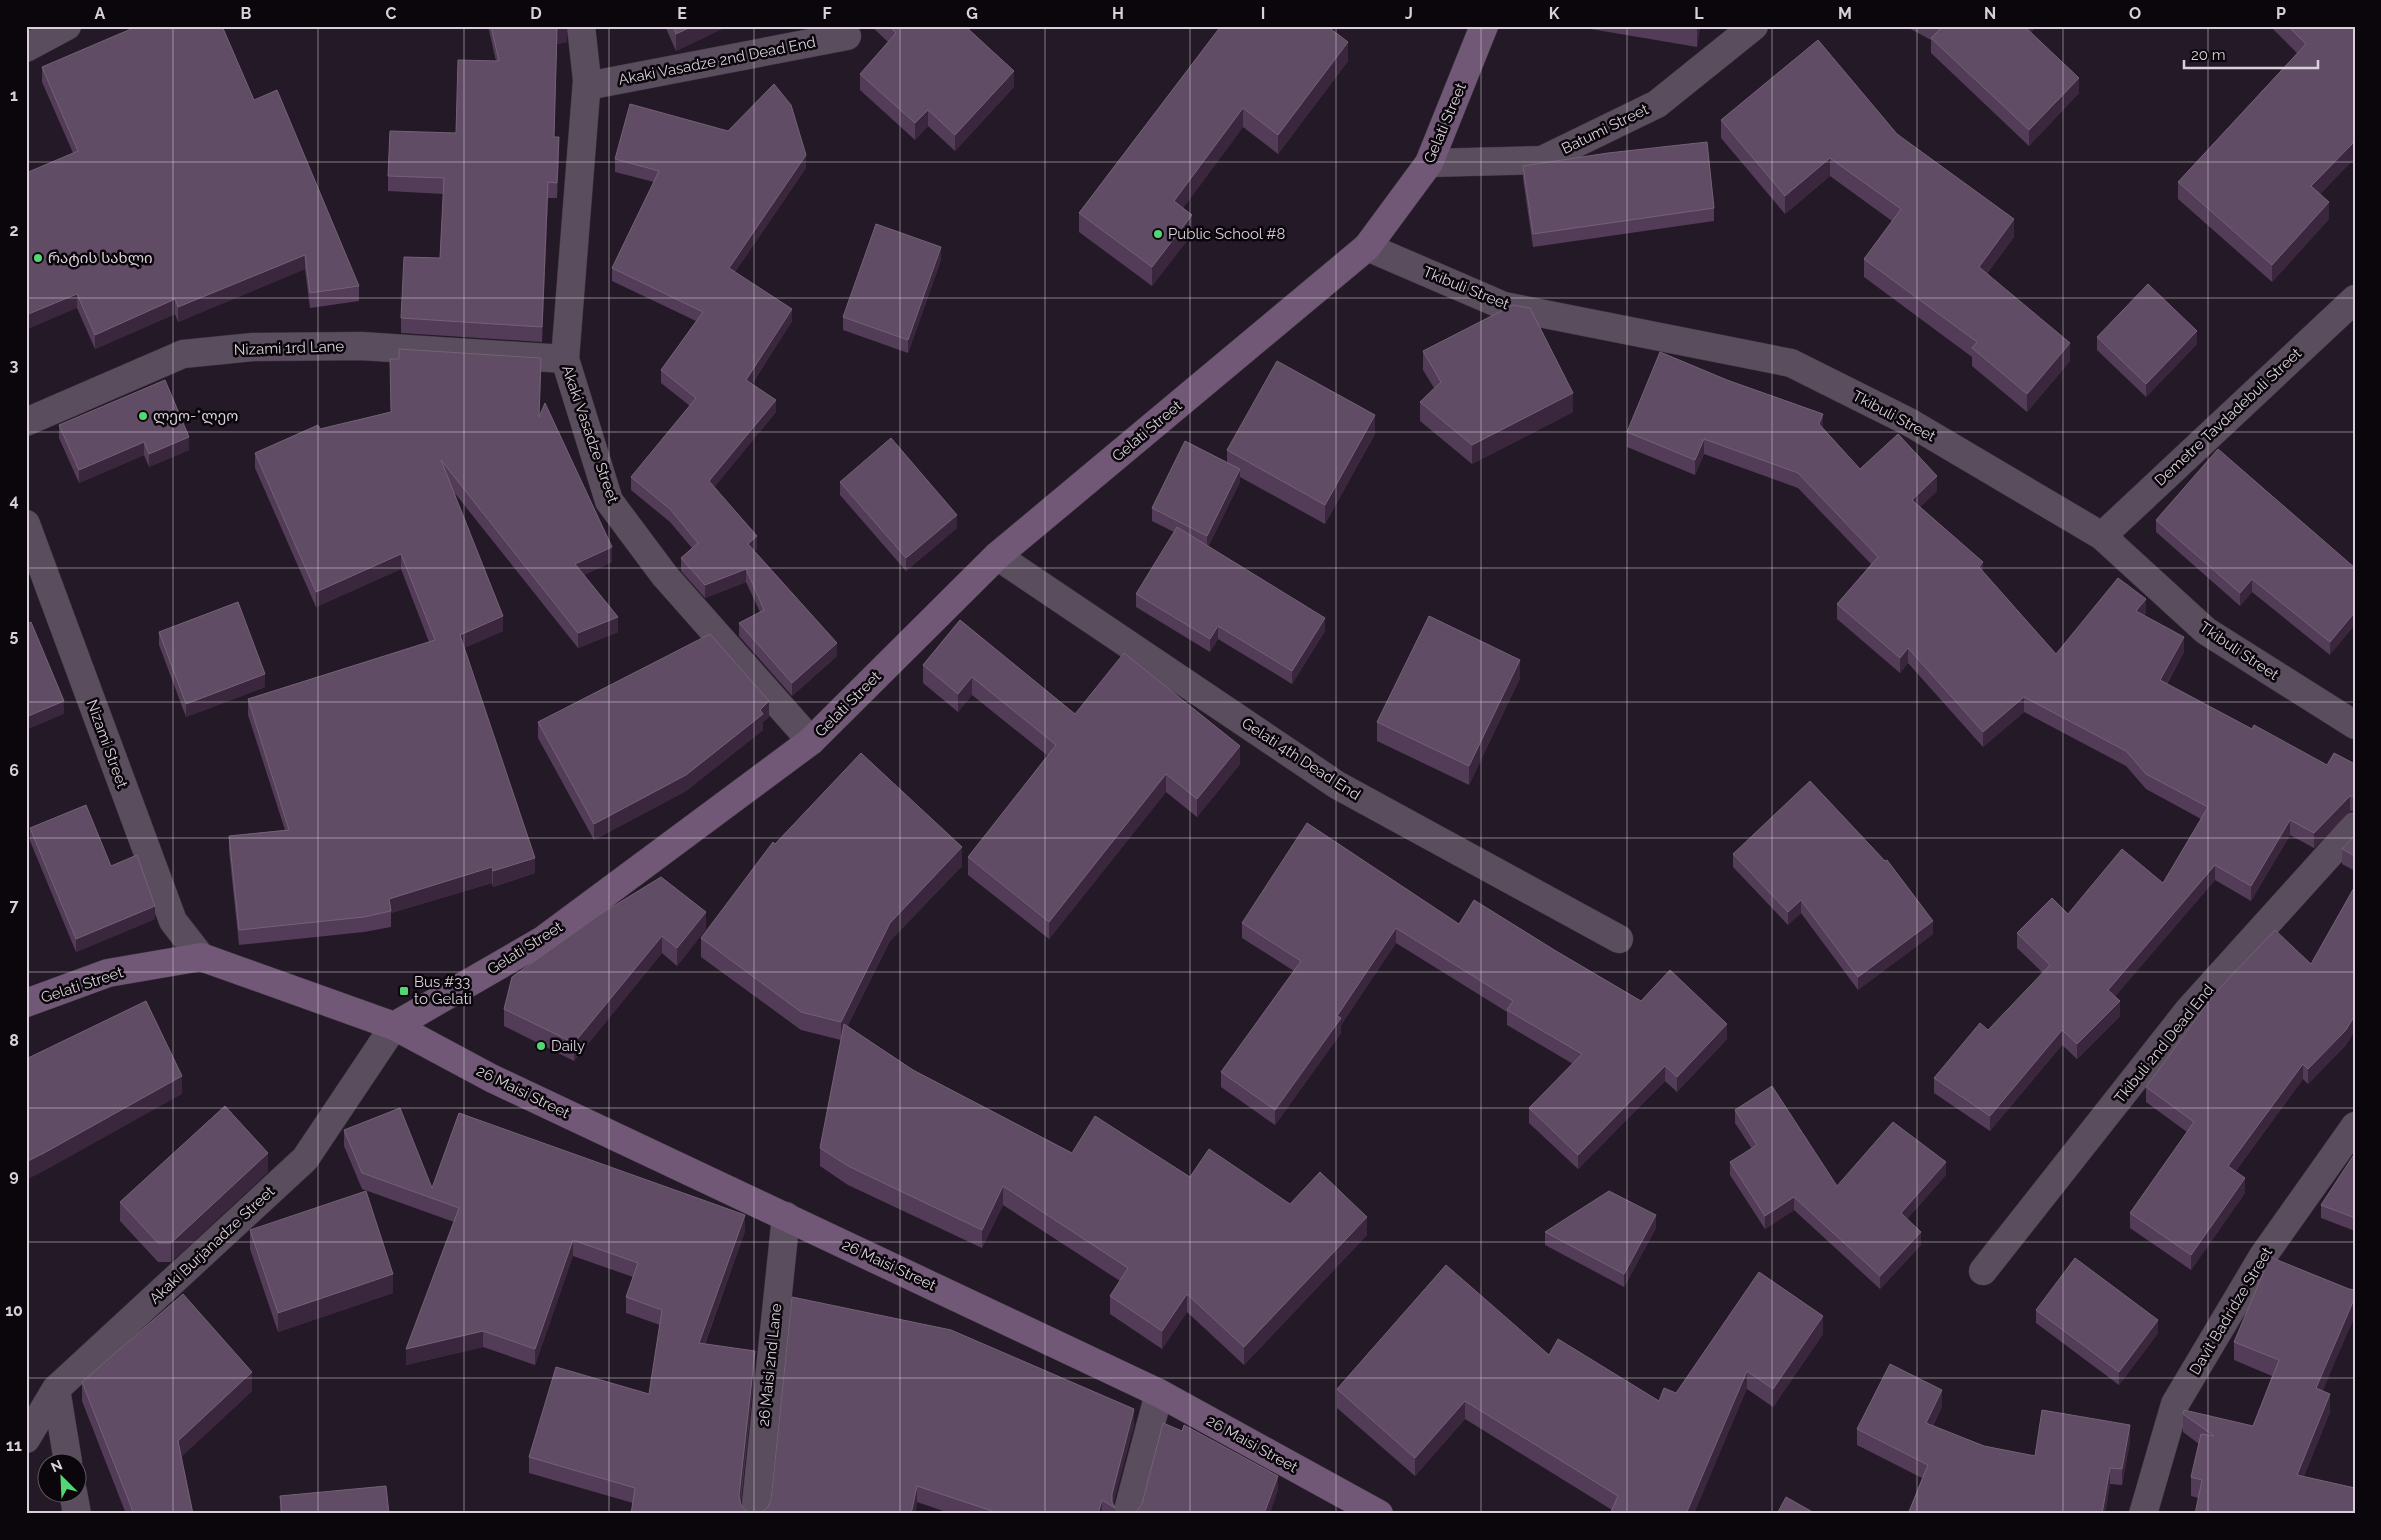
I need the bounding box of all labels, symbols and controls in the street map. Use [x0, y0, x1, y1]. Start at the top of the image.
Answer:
text: A [95, 4, 106, 23]
text: B [241, 4, 252, 23]
text: C [386, 4, 397, 23]
text: D [530, 4, 542, 23]
text: E [677, 4, 687, 23]
text: F [822, 4, 832, 23]
text: G [966, 4, 978, 23]
text: H [1112, 4, 1124, 23]
text: I [1261, 4, 1265, 23]
text: J [1405, 4, 1413, 23]
text: K [1549, 4, 1560, 23]
text: L [1694, 4, 1704, 23]
text: M [1838, 4, 1852, 23]
text: N [1984, 4, 1996, 23]
text: O [2129, 4, 2141, 23]
text: P [2276, 4, 2286, 23]
street label: Akaki Vasadze 2nd Dead End [617, 33, 817, 89]
scale bar [2184, 38, 2317, 70]
text: 20 m [2191, 46, 2226, 64]
street label: Gelati Street [1420, 80, 1470, 166]
text: 1 [10, 86, 18, 105]
street label: Batumi Street [1559, 100, 1651, 158]
text: 2 [9, 221, 19, 240]
place label: Public School #8 [1168, 225, 1285, 243]
marker: Public School #8 [1152, 228, 1164, 240]
place label: რატის სახლი [48, 249, 153, 267]
marker: რატის სახლი [32, 252, 44, 264]
street label: Tkibuli Street [1420, 263, 1512, 313]
street label: Nizami 1rd Lane [234, 337, 345, 359]
street label: Demetre Tavdadebuli Street [2151, 344, 2305, 490]
text: 3 [10, 356, 19, 375]
street label: Akaki Vasadze Street [558, 363, 622, 505]
street label: Tkibuli Street [1849, 387, 1939, 445]
street label: Gelati Street [1108, 397, 1186, 465]
place label: ლეო-*ლეო [153, 407, 238, 425]
marker: ლეო-*ლეო [137, 410, 149, 422]
text: 4 [9, 491, 19, 510]
street label: Tkibuli Street [2196, 618, 2282, 684]
text: 5 [10, 626, 19, 645]
street label: Gelati Street [811, 667, 885, 741]
street label: Nizami Street [83, 697, 131, 791]
street label: Gelati 4th Dead End [1238, 714, 1364, 804]
text: 6 [9, 761, 19, 780]
text: 7 [10, 896, 19, 915]
street label: Gelati Street [484, 918, 566, 978]
street label: Gelati Street [39, 963, 125, 1007]
place label: Bus #33 to Gelati [414, 973, 472, 1008]
street label: Tkibuli 2nd Dead End [2111, 981, 2217, 1107]
marker: Bus #33 to Gelati [398, 985, 410, 997]
text: 8 [9, 1031, 19, 1050]
place label: Daily [551, 1037, 585, 1055]
marker: Daily [535, 1040, 547, 1052]
street label: 26 Maisi Street [474, 1062, 572, 1122]
text: 9 [9, 1166, 19, 1185]
street label: Akaki Burjanadze Street [146, 1182, 278, 1308]
street label: 26 Maisi Street [839, 1235, 939, 1295]
street label: Davit Badridze Street [2186, 1244, 2276, 1378]
text: 10 [5, 1301, 23, 1320]
street label: 26 Maisi 2nd Lane [755, 1302, 785, 1427]
street label: 26 Maisi Street [1203, 1412, 1301, 1476]
text: 11 [6, 1436, 22, 1455]
north arrow [38, 1452, 88, 1502]
text: N [49, 1457, 65, 1476]

